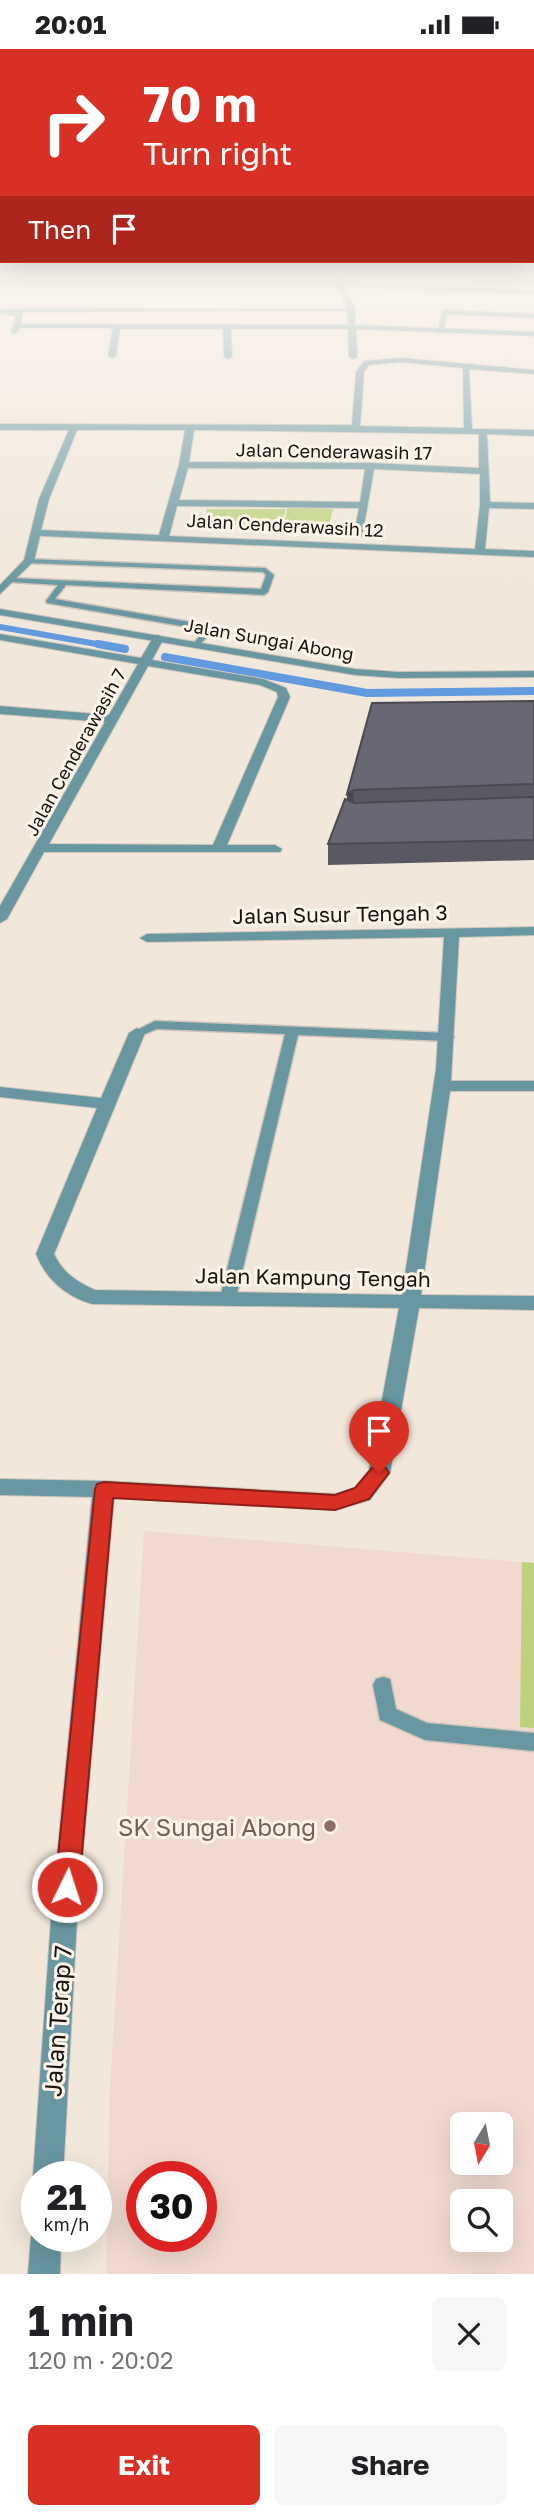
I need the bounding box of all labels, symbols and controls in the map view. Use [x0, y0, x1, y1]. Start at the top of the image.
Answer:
text: 20:01 [35, 9, 106, 40]
text: 70 m [143, 74, 257, 133]
icon: right [28, 77, 119, 168]
text: Turn right [143, 134, 292, 172]
icon: arrive [105, 210, 143, 248]
text: Then [28, 214, 91, 245]
street label: Jalan Cenderawasih 17 [236, 438, 432, 464]
street label: Jalan Cenderawasih 12 [186, 509, 384, 541]
street label: Jalan Sungai Abong [183, 613, 355, 665]
street label: Jalan Cenderawasih 7 [20, 665, 130, 839]
street label: Jalan Susur Tengah 3 [232, 899, 448, 929]
street label: Jalan Kampung Tengah [195, 1262, 431, 1292]
pin [349, 1401, 409, 1473]
icon: arrive [360, 1412, 398, 1450]
place label: SK Sungai Abong [118, 1812, 316, 1841]
marker: SK Sungai Abong [322, 1818, 338, 1834]
position arrow [30, 1850, 104, 1924]
street label: Jalan Terap 7 [37, 1944, 77, 2098]
north arrow [450, 2112, 513, 2175]
map controls [450, 2112, 513, 2252]
speed limit sign: 30 [126, 2161, 217, 2252]
text: 21 [47, 2176, 86, 2218]
button: search [450, 2189, 513, 2252]
text: km/h [44, 2213, 89, 2235]
text: 1 min [28, 2295, 134, 2345]
button: close [432, 2297, 506, 2371]
text: 120 m · 20:02 [28, 2346, 173, 2374]
button: Exit [28, 2425, 260, 2505]
button: Share [274, 2425, 506, 2505]

